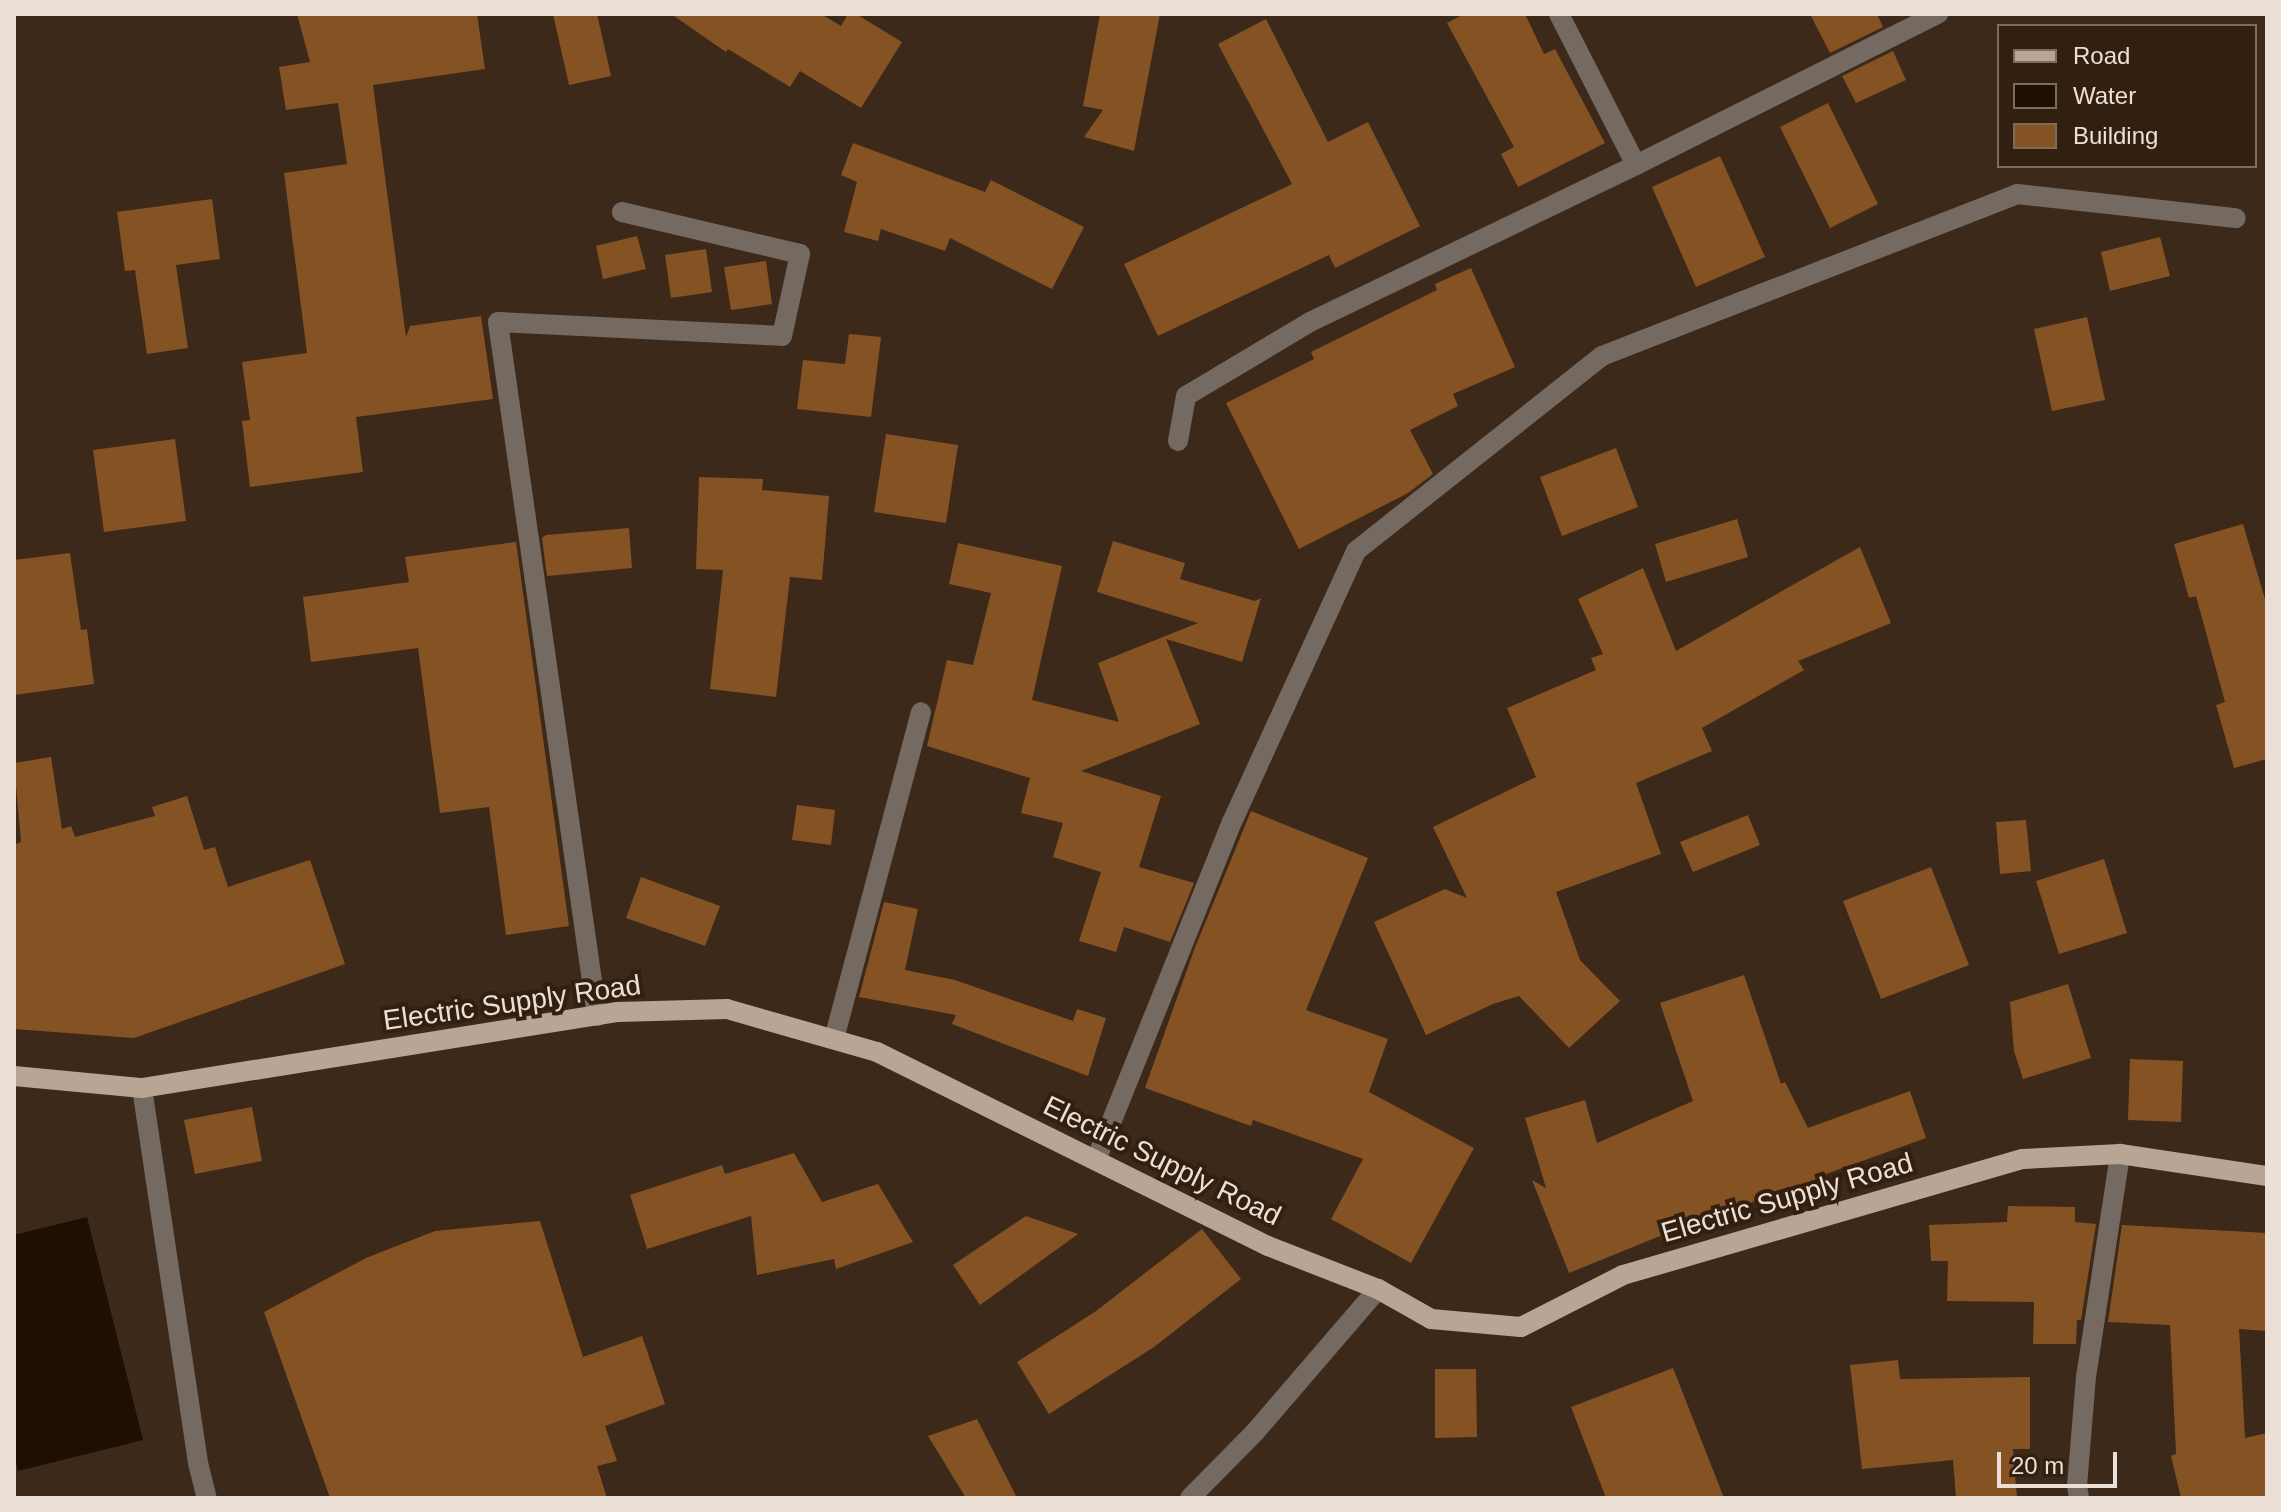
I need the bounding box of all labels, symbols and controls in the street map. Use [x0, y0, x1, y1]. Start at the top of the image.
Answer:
legend [1997, 24, 2257, 168]
text: Road [2073, 42, 2130, 69]
text: Water [2073, 82, 2136, 109]
text: Building [2073, 122, 2158, 149]
street label: Electric Supply Road [381, 968, 643, 1038]
street label: Electric Supply Road [1038, 1089, 1286, 1233]
street label: Electric Supply Road [1657, 1146, 1917, 1250]
scale bar [2001, 1436, 2121, 1486]
text: 20 m [2011, 1452, 2064, 1479]

